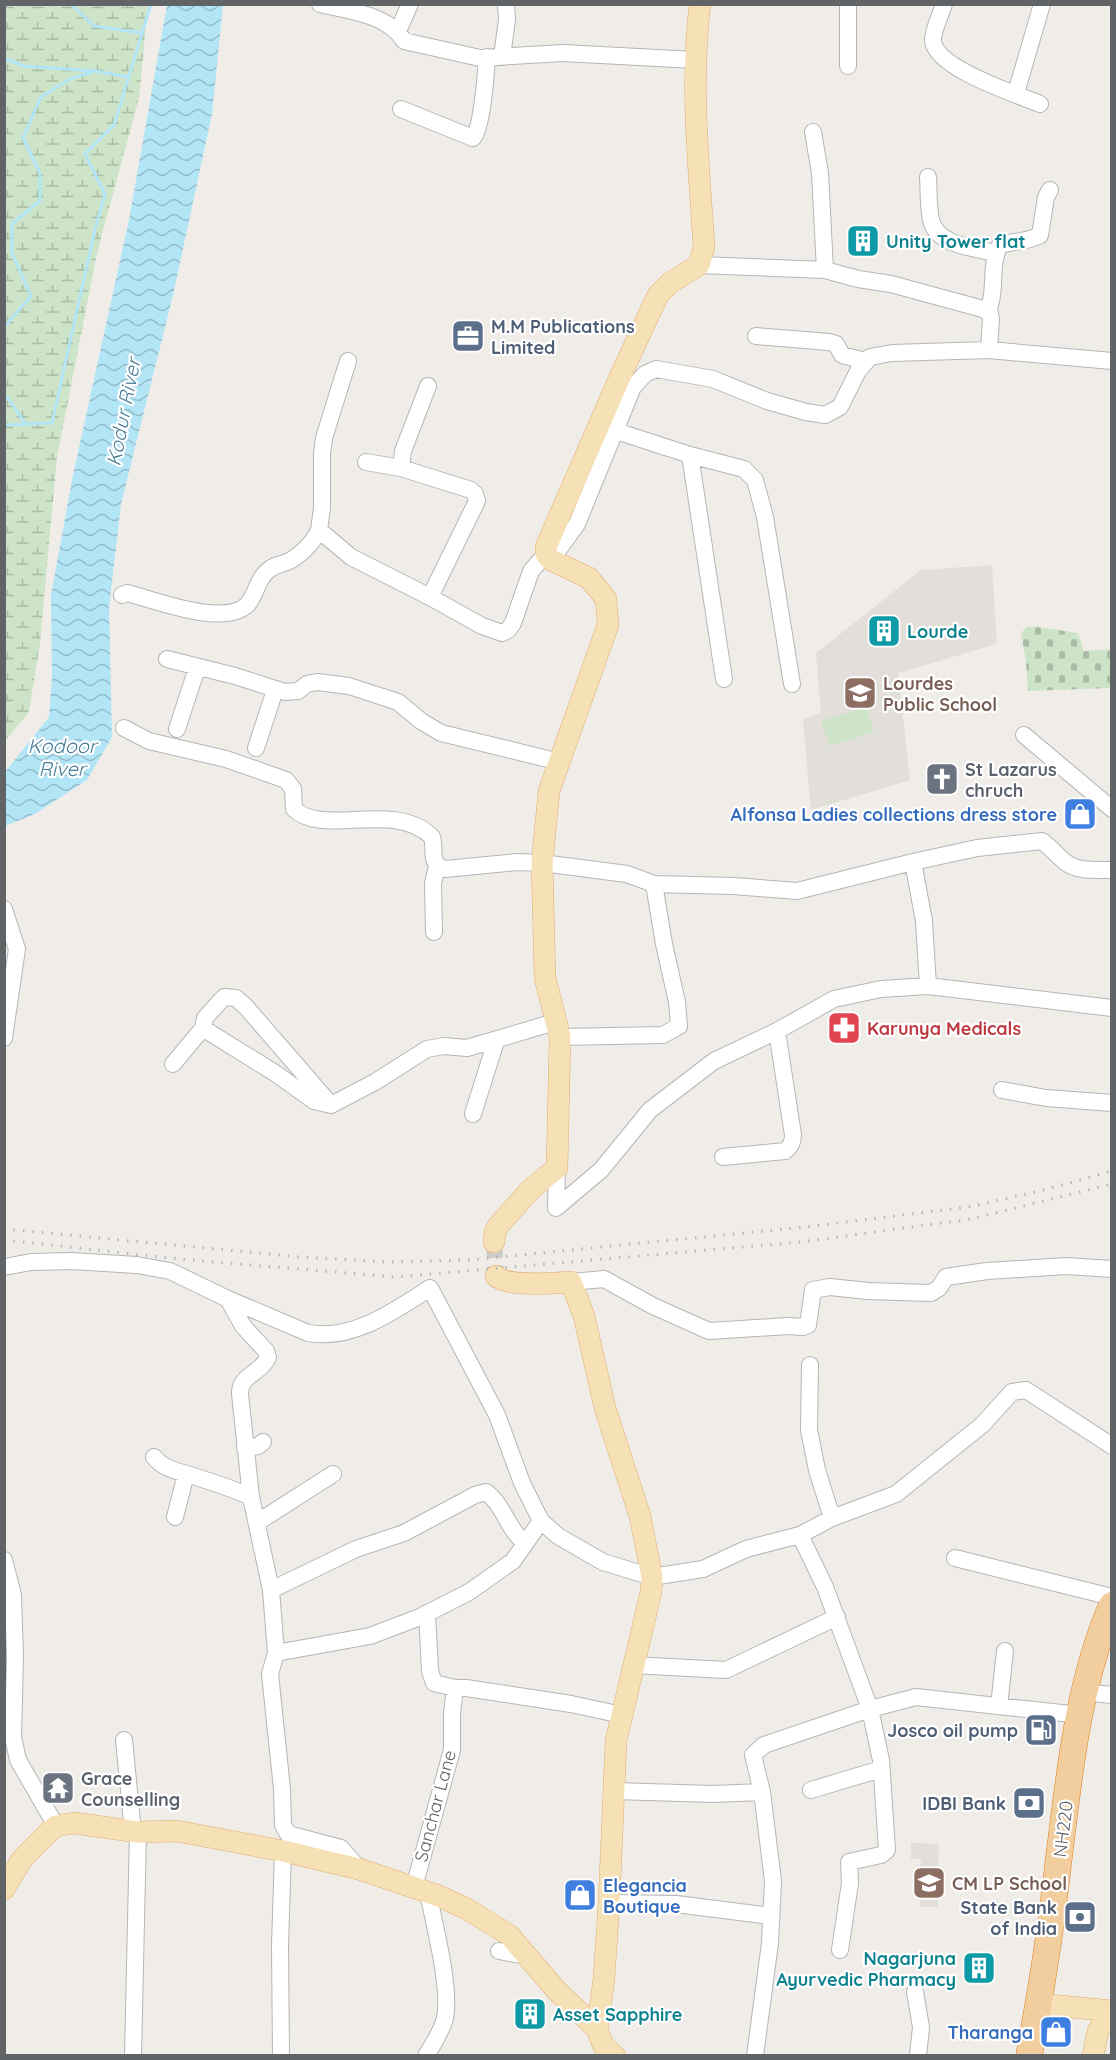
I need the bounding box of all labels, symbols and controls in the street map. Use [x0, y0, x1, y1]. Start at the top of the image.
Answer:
building icon: Unity Tower flat [845, 223, 881, 259]
place label: Unity Tower flat [886, 230, 1026, 253]
place label: M.M Publications Limited [491, 315, 635, 359]
office icon: M.M Publications Limited [450, 318, 486, 354]
water label: Kodur River [100, 354, 146, 468]
building icon: Lourde [866, 613, 902, 649]
place label: Lourde [907, 620, 968, 643]
place label: Lourdes Public School [883, 672, 997, 716]
school or university icon: Lourdes Public School [842, 675, 878, 711]
water label: Kodoor River [27, 733, 99, 781]
place label: St Lazarus chruch [965, 758, 1057, 802]
church icon: St Lazarus chruch [924, 761, 960, 797]
shop icon: Alfonsa Ladies collections dress store [1062, 796, 1098, 832]
place label: Alfonsa Ladies collections dress store [731, 803, 1057, 826]
pharmacy icon: Karunya Medicals [826, 1010, 862, 1046]
place label: Karunya Medicals [867, 1017, 1021, 1040]
fuel station icon: Josco oil pump [1023, 1712, 1059, 1748]
place label: Josco oil pump [887, 1719, 1018, 1742]
street label: Sanchar Lane [409, 1748, 461, 1864]
place label: Grace Counselling [81, 1767, 180, 1811]
temple icon: Grace Counselling [40, 1770, 76, 1806]
bank icon: IDBI Bank [1011, 1785, 1047, 1821]
place label: IDBI Bank [922, 1792, 1006, 1815]
street label: NH220 [1048, 1799, 1078, 1859]
school or university icon: CM LP School [911, 1865, 947, 1901]
place label: CM LP School [952, 1872, 1067, 1895]
place label: Elegancia Boutique [603, 1874, 687, 1918]
shop icon: Elegancia Boutique [562, 1877, 598, 1913]
place label: State Bank of India [961, 1896, 1057, 1940]
bank icon: State Bank of India [1062, 1899, 1098, 1935]
place label: Nagarjuna Ayurvedic Pharmacy [776, 1947, 956, 1991]
building icon: Nagarjuna Ayurvedic Pharmacy [961, 1950, 997, 1986]
building icon: Asset Sapphire [512, 1996, 548, 2032]
place label: Asset Sapphire [553, 2003, 682, 2026]
shop icon: Tharanga [1038, 2014, 1074, 2050]
place label: Tharanga [948, 2021, 1033, 2044]

